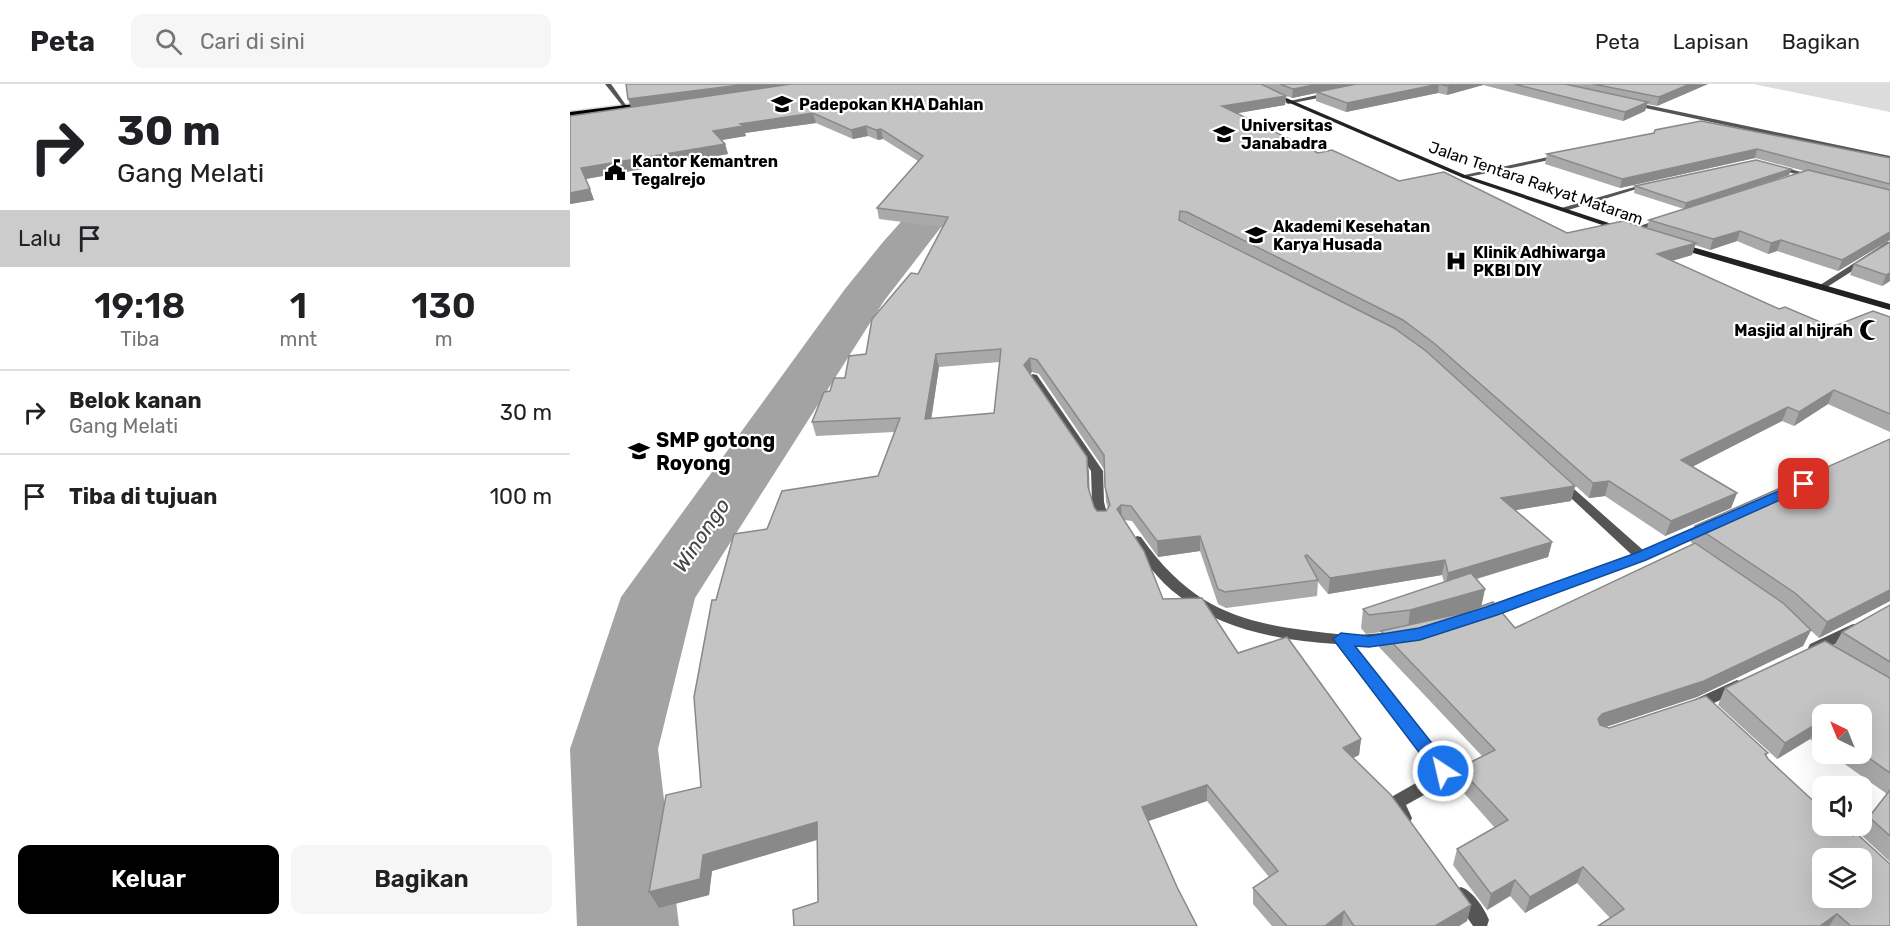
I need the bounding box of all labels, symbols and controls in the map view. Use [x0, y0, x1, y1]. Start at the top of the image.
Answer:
search box [131, 14, 551, 68]
text: Peta [30, 25, 95, 58]
icon: search [152, 25, 185, 58]
text: Cari di sini [200, 28, 305, 55]
text: Peta [1595, 29, 1640, 54]
text: Lapisan [1673, 29, 1749, 54]
text: Bagikan [1782, 29, 1860, 54]
school or university icon: Padepokan KHA Dahlan [770, 92, 794, 116]
place label: Padepokan KHA Dahlan [799, 95, 983, 114]
text: 30 m [117, 106, 221, 156]
icon: right [18, 108, 96, 186]
place label: Universitas Janabadra [1241, 116, 1333, 153]
school or university icon: Universitas Janabadra [1212, 122, 1236, 146]
street label: Jalan Tentara Rakyat Mataram [1426, 137, 1646, 229]
place label: Kantor Kemantren Tegalrejo [632, 152, 778, 189]
text: Gang Melati [117, 157, 264, 189]
public building icon: Kantor Kemantren Tegalrejo [603, 158, 627, 182]
place label: Akademi Kesehatan Karya Husada [1273, 217, 1430, 254]
icon: arrive [73, 222, 106, 255]
school or university icon: Akademi Kesehatan Karya Husada [1244, 223, 1268, 247]
text: Lalu [18, 225, 61, 252]
place label: Klinik Adhiwarga PKBI DIY [1473, 243, 1606, 280]
hospital icon: Klinik Adhiwarga PKBI DIY [1444, 249, 1468, 273]
text: 19:18 [94, 284, 185, 327]
text: 1 [290, 284, 307, 327]
text: 130 [411, 284, 476, 327]
mosque icon: Masjid al hijrah [1858, 318, 1882, 342]
place label: Masjid al hijrah [1734, 321, 1853, 340]
text: Tiba [120, 327, 159, 351]
text: mnt [280, 327, 317, 351]
text: m [435, 327, 452, 351]
text: Belok kanan [69, 387, 202, 414]
icon: right [18, 396, 51, 429]
text: 30 m [500, 399, 552, 426]
text: Gang Melati [69, 414, 178, 438]
place label: SMP gotong Royong [656, 428, 775, 475]
school or university icon: SMP gotong Royong [627, 439, 651, 463]
pin [1778, 458, 1829, 509]
icon: arrive [1787, 467, 1820, 500]
icon: arrive [18, 480, 51, 513]
text: Tiba di tujuan [69, 483, 217, 510]
text: 100 m [490, 483, 552, 510]
water label: Winongo [667, 493, 735, 577]
north arrow [1812, 704, 1872, 764]
map controls [1812, 704, 1872, 908]
position arrow [1411, 739, 1475, 803]
button: sound [1812, 776, 1872, 836]
button: Keluar [18, 845, 279, 914]
button: Bagikan [291, 845, 552, 914]
button: layers [1812, 848, 1872, 908]

